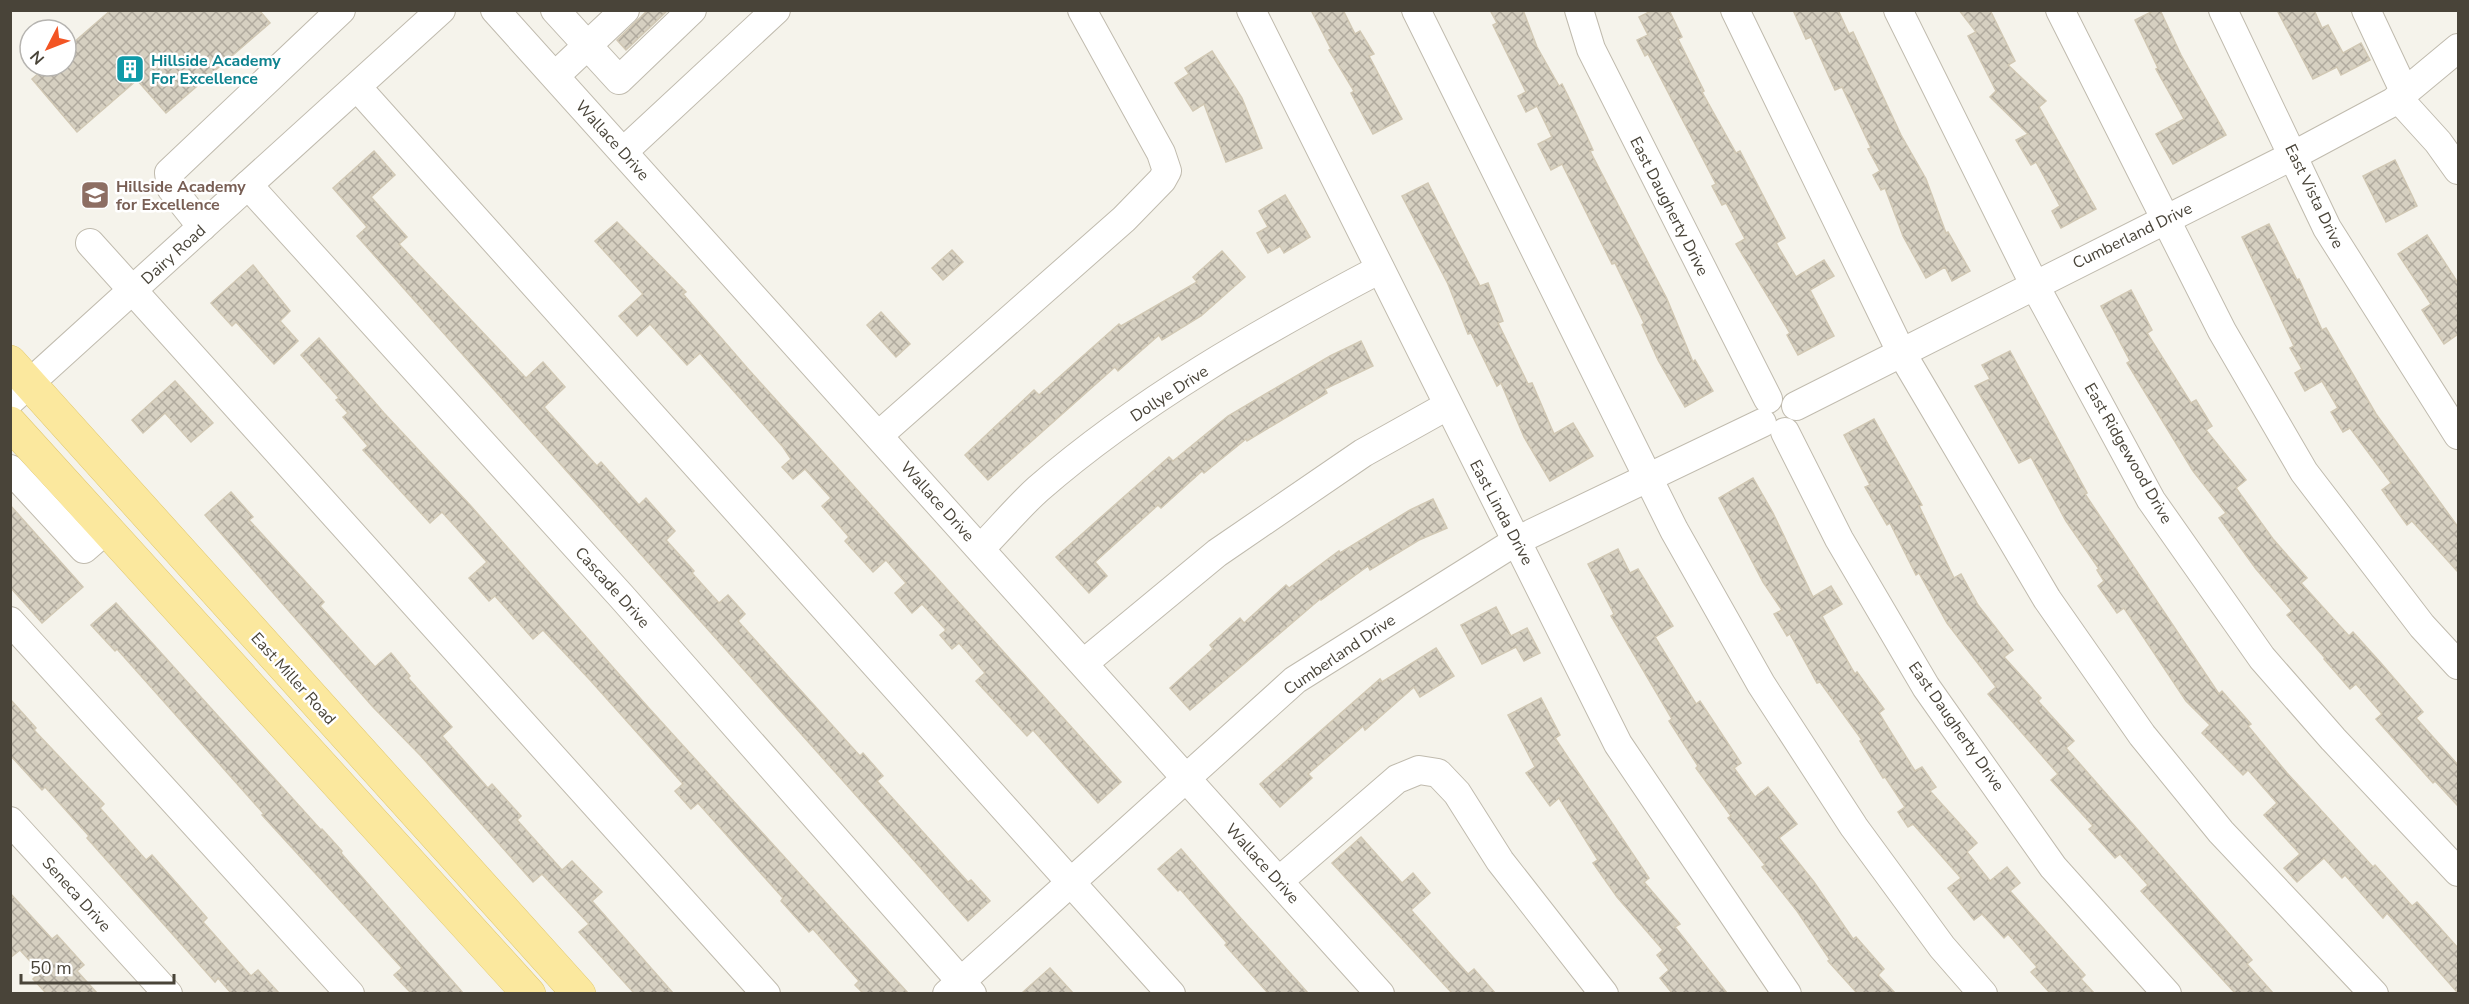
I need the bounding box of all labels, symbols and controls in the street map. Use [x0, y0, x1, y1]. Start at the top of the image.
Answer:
north arrow [18, 18, 78, 78]
text: N [25, 46, 50, 69]
place label: Hillside Academy For Excellence [151, 50, 281, 90]
building icon: Hillside Academy For Excellence [114, 53, 146, 85]
street label: Wallace Drive [570, 96, 654, 186]
street label: East Daugherty Drive [1624, 133, 1714, 280]
street label: East Vista Drive [2279, 141, 2349, 252]
place label: Hillside Academy for Excellence [116, 176, 246, 216]
school or university icon: Hillside Academy for Excellence [79, 179, 111, 211]
street label: Cumberland Drive [2069, 197, 2196, 274]
street label: Dairy Road [137, 220, 211, 290]
street label: Dollye Drive [1126, 360, 1213, 427]
street label: East Ridgewood Drive [2079, 379, 2177, 528]
street label: East Linda Drive [1464, 456, 1538, 569]
street label: Wallace Drive [895, 457, 979, 547]
street label: Cascade Drive [570, 542, 655, 633]
street label: Cumberland Drive [1279, 609, 1400, 700]
street label: East Miller Road [246, 628, 341, 730]
street label: East Daugherty Drive [1903, 657, 2009, 796]
street label: Wallace Drive [1220, 819, 1304, 909]
street label: Seneca Drive [37, 852, 116, 937]
scale bar [21, 947, 174, 985]
text: 50 m [30, 956, 72, 980]

